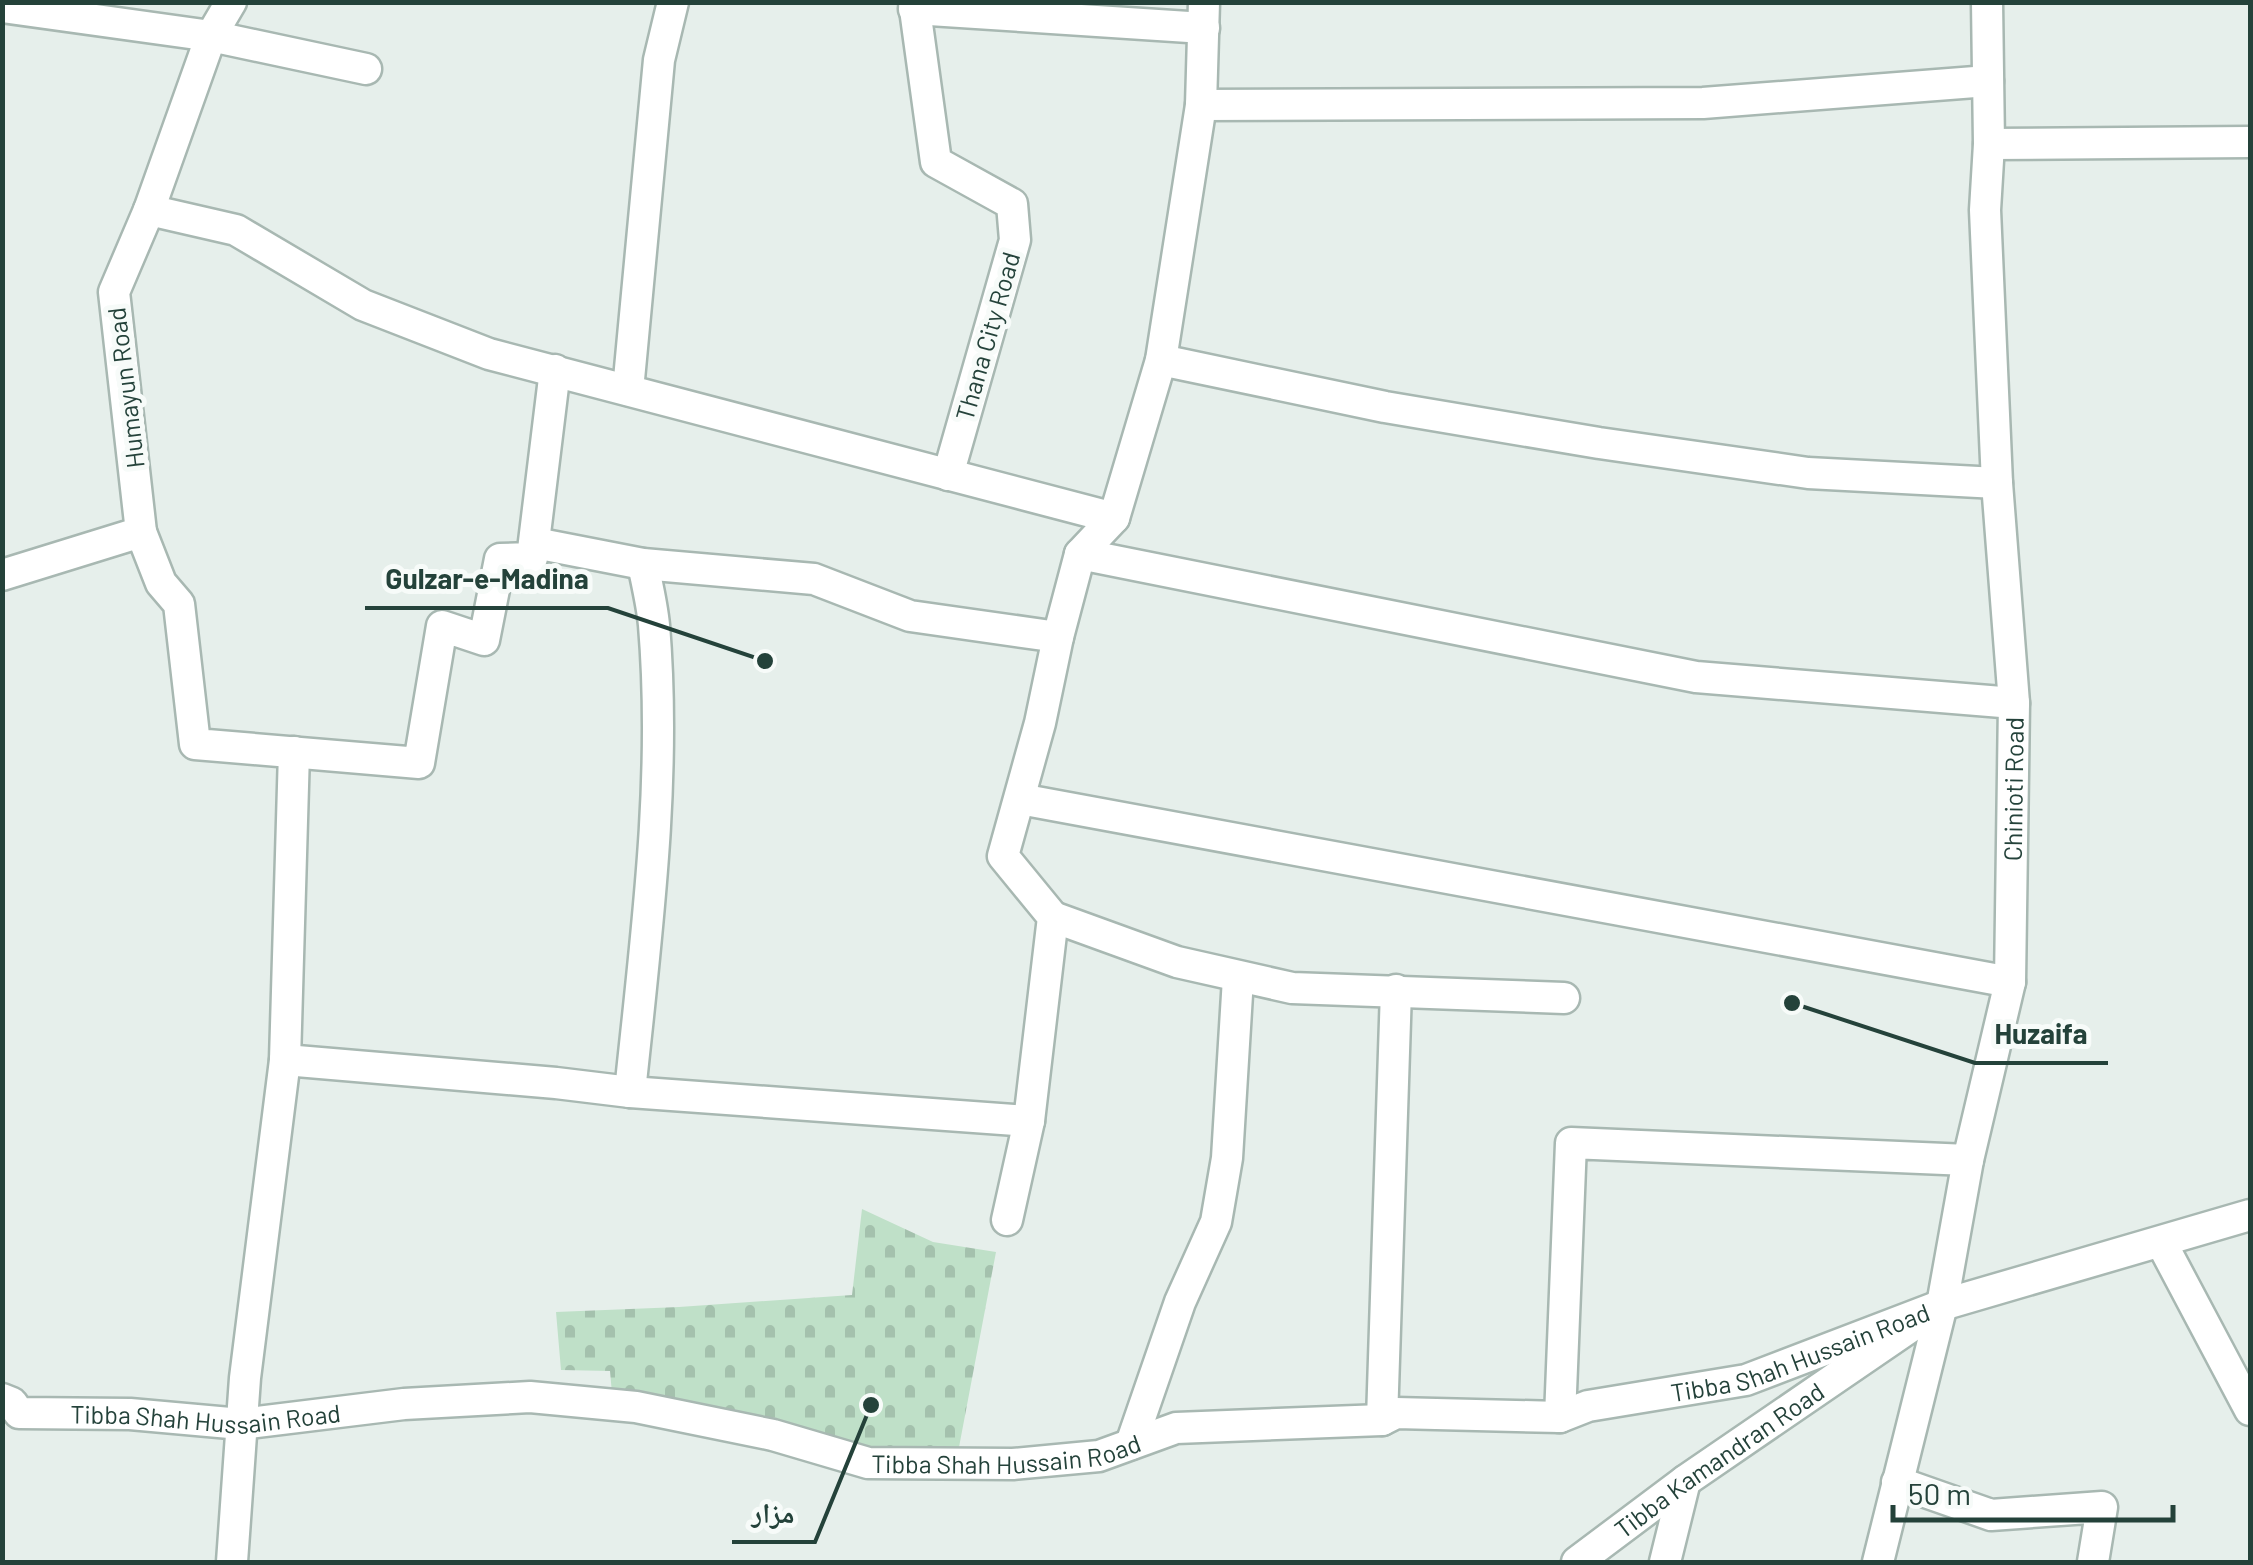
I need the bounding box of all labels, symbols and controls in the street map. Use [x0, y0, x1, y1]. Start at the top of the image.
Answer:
street label: Thana City Road [949, 248, 1025, 424]
street label: Humayun Road [100, 306, 150, 470]
callout: Gulzar-e-Madina [365, 550, 608, 608]
text: Gulzar-e-Madina [385, 561, 589, 595]
street label: Chinioti Road [1997, 717, 2029, 861]
callout: Huzaifa [1975, 1005, 2108, 1063]
text: Huzaifa [1994, 1016, 2088, 1050]
street label: Tibba Shah Hussain Road [1668, 1296, 1934, 1407]
street label: Tibba Kamandran Road [1608, 1376, 1829, 1544]
street label: Tibba Shah Hussain Road [70, 1397, 342, 1439]
street label: Tibba Shah Hussain Road [871, 1427, 1145, 1479]
scale bar [1893, 1460, 2173, 1522]
text: 50 m [1908, 1475, 1971, 1511]
callout: مزار [732, 1484, 815, 1542]
text: مزار [751, 1495, 794, 1529]

